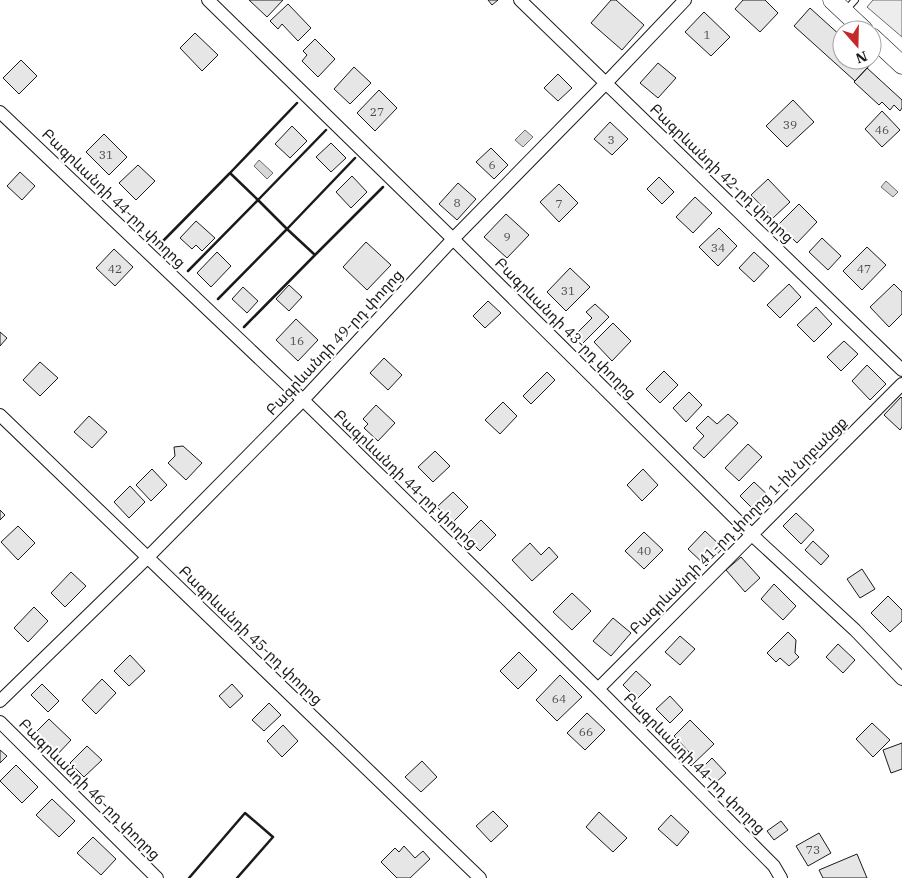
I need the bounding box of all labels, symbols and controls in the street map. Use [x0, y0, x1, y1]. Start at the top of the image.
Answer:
north arrow [832, 20, 882, 70]
house number: 1 [703, 27, 711, 42]
text: N [853, 47, 870, 68]
street label: Բագրևանդի 42-րդ փողոց [646, 99, 798, 247]
house number: 27 [370, 104, 384, 119]
house number: 39 [783, 117, 797, 132]
house number: 46 [875, 122, 889, 137]
street label: Բագրևանդի 44-րդ փողոց [38, 124, 190, 272]
house number: 3 [607, 132, 615, 147]
house number: 31 [99, 147, 113, 162]
house number: 6 [488, 157, 496, 172]
house number: 8 [453, 195, 461, 210]
house number: 7 [555, 196, 563, 211]
house number: 9 [503, 229, 511, 244]
house number: 34 [711, 240, 725, 255]
street label: Բագրևանդի 43-րդ փողոց [491, 253, 641, 403]
house number: 42 [108, 261, 122, 276]
house number: 47 [857, 261, 871, 276]
street label: Բագրևանդի 49-րդ փողոց [261, 265, 407, 419]
house number: 31 [561, 283, 575, 298]
house number: 16 [290, 333, 304, 348]
street label: Բագրևանդի 44-րդ փողոց [330, 405, 482, 553]
street label: Բագրևանդի 41-րդ փողոց 1-ին նրբանցք [625, 412, 851, 638]
house number: 40 [637, 543, 651, 558]
street label: Բագրևանդի 45-րդ փողոց [175, 561, 327, 709]
street label: Բագրևանդի 44-րդ փողոց [620, 688, 770, 838]
house number: 64 [552, 691, 566, 706]
street label: Բագրևանդի 46-րդ փողոց [15, 714, 165, 864]
house number: 66 [579, 724, 593, 739]
house number: 73 [806, 842, 820, 857]

